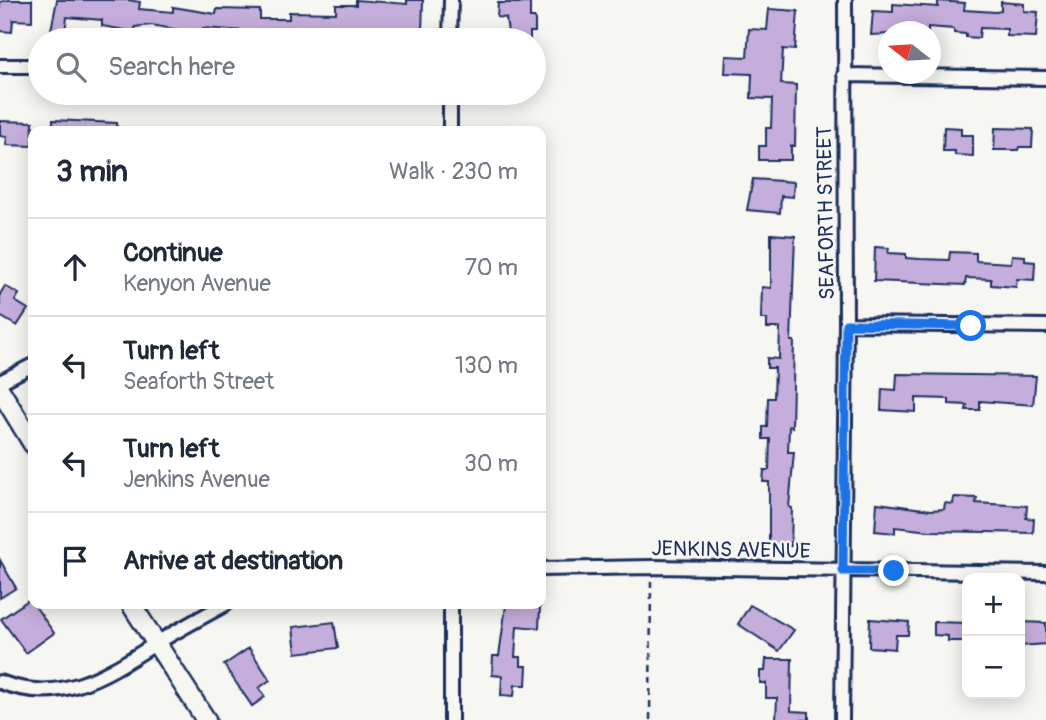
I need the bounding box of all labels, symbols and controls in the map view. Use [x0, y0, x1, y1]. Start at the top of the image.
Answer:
north arrow [878, 21, 941, 84]
search box [28, 28, 546, 105]
icon: search [52, 48, 90, 86]
text: Search here [108, 51, 235, 83]
street label: SEAFORTH STREET [811, 125, 841, 300]
text: 3 min [56, 153, 128, 190]
text: Walk · 230 m [389, 157, 518, 186]
text: Continue [123, 237, 223, 269]
icon: ahead [56, 248, 94, 286]
text: 70 m [465, 253, 518, 282]
text: Kenyon Avenue [123, 269, 271, 298]
route start [955, 310, 986, 341]
text: Turn left [123, 335, 219, 367]
icon: left [56, 346, 94, 384]
text: 130 m [455, 351, 518, 380]
text: Seaforth Street [123, 367, 274, 396]
text: Turn left [123, 433, 219, 465]
icon: left [56, 444, 94, 482]
text: 30 m [464, 449, 518, 478]
text: Jenkins Avenue [123, 465, 270, 494]
street label: JENKINS AVENUE [651, 535, 811, 565]
icon: arrive [56, 542, 94, 580]
text: Arrive at destination [123, 545, 343, 577]
route end [878, 555, 909, 586]
map controls [962, 573, 1025, 699]
button: + [962, 573, 1025, 636]
button: − [962, 636, 1025, 699]

